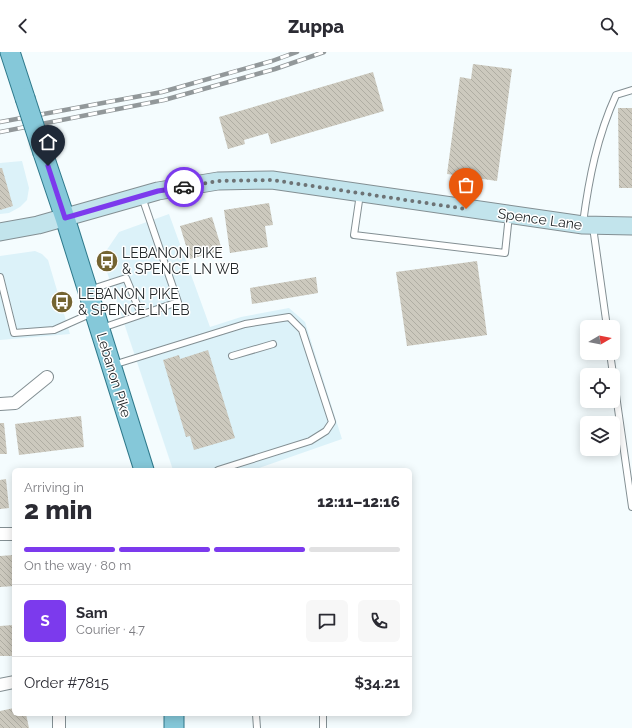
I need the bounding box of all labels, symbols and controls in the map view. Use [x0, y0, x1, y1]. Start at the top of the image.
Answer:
icon: back [12, 15, 34, 37]
icon: search [598, 15, 620, 37]
text: Zuppa [288, 16, 344, 37]
pin [31, 125, 65, 166]
icon: home [37, 131, 59, 153]
courier [164, 167, 204, 207]
pin [449, 168, 483, 209]
icon: bag [455, 174, 477, 196]
icon: car [173, 176, 195, 198]
street label: Spence Lane [497, 205, 583, 233]
place label: LEBANON PIKE & SPENCE LN WB [122, 245, 239, 277]
bus stop icon: LEBANON PIKE & SPENCE LN WB [94, 248, 120, 274]
place label: LEBANON PIKE & SPENCE LN EB [78, 286, 190, 318]
bus stop icon: LEBANON PIKE & SPENCE LN EB [49, 289, 75, 315]
north arrow [580, 320, 620, 360]
map controls [580, 320, 620, 456]
street label: Lebanon Pike [94, 331, 134, 419]
button: locate [580, 368, 620, 408]
button: layers [580, 416, 620, 456]
text: Arriving in [24, 480, 84, 495]
text: 12:11–12:16 [317, 493, 400, 511]
text: 2 min [24, 495, 92, 525]
text: On the way · 80 m [24, 558, 131, 573]
button: chat [306, 600, 348, 642]
button: phone [358, 600, 400, 642]
text: Sam [76, 604, 108, 622]
text: S [40, 612, 50, 630]
text: Courier · 4.7 [76, 622, 145, 637]
text: Order #7815 [24, 674, 109, 692]
text: $34.21 [354, 674, 400, 692]

